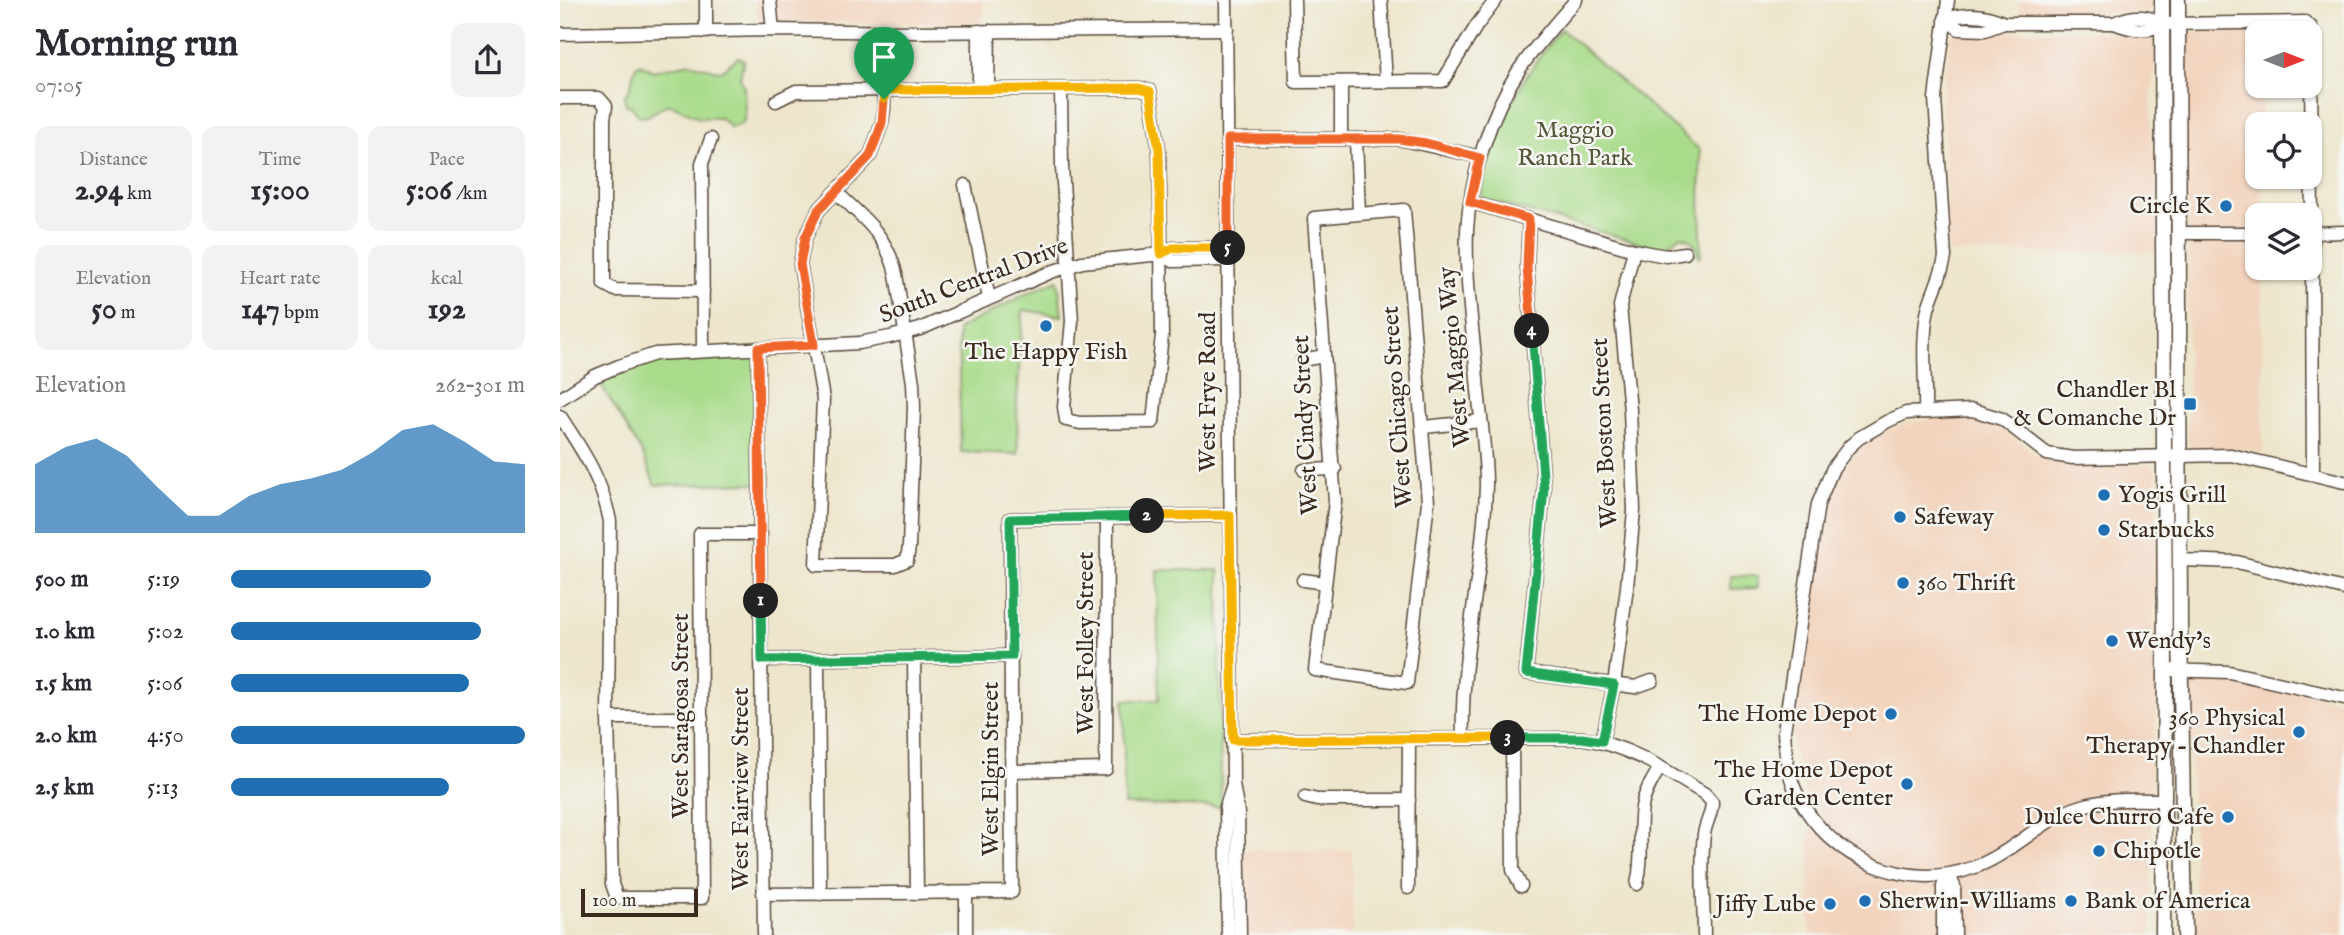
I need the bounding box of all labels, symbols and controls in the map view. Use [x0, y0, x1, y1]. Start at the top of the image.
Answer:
text: Morning run [35, 21, 238, 69]
north arrow [2245, 21, 2322, 98]
map controls [2245, 21, 2322, 280]
button: share [451, 23, 525, 97]
pin [854, 27, 914, 99]
icon: arrive [865, 38, 903, 76]
text: 07:05 [35, 71, 83, 100]
button: locate [2245, 112, 2322, 189]
park label: Maggio Ranch Park [1517, 115, 1633, 174]
text: Distance [79, 148, 148, 172]
text: Time [259, 148, 301, 172]
text: Pace [429, 148, 465, 172]
text: 2.94 [75, 172, 123, 210]
text: 15:00 [250, 172, 310, 210]
text: 5:06 [406, 172, 452, 210]
text: km [123, 182, 152, 206]
text: /km [452, 182, 487, 206]
place label: Circle K [2129, 191, 2213, 222]
marker: Circle K [2218, 198, 2234, 214]
button: layers [2245, 203, 2322, 280]
pin: 5 [1210, 230, 1246, 266]
street label: South Central Drive [875, 231, 1073, 331]
text: 5 [1224, 235, 1231, 259]
street label: West Maggio Way [1432, 265, 1478, 449]
text: Elevation [76, 267, 151, 291]
text: Heart rate [239, 267, 321, 291]
text: kcal [431, 267, 463, 291]
text: 50 [91, 291, 117, 329]
text: 147 [241, 291, 280, 329]
text: 192 [427, 291, 466, 329]
text: m [117, 301, 135, 325]
text: bpm [280, 301, 319, 325]
street label: West Chicago Street [1375, 305, 1421, 509]
street label: West Frye Road [1193, 312, 1224, 472]
pin: 4 [1514, 314, 1550, 348]
marker: The Happy Fish [1038, 318, 1054, 334]
text: 4 [1527, 318, 1536, 342]
street label: West Cindy Street [1286, 334, 1326, 516]
place label: The Happy Fish [964, 337, 1128, 368]
street label: West Boston Street [1585, 337, 1625, 529]
text: Elevation [35, 371, 126, 400]
text: 262–301 m [435, 371, 525, 400]
place label: Chandler Bl & Comanche Dr [2014, 375, 2176, 434]
marker: Chandler Bl & Comanche Dr [2182, 396, 2198, 412]
place label: Yogis Grill [2118, 480, 2227, 511]
marker: Yogis Grill [2096, 487, 2112, 503]
pin: 2 [1130, 498, 1164, 534]
place label: Safeway [1914, 502, 1994, 533]
text: 2 [1142, 503, 1151, 527]
marker: Safeway [1892, 509, 1908, 525]
place label: Starbucks [2118, 515, 2214, 546]
marker: Starbucks [2096, 522, 2112, 538]
street label: West Folley Street [1071, 551, 1102, 735]
text: 500 m [35, 565, 89, 594]
text: 5:19 [147, 565, 180, 594]
place label: 360 Thrift [1917, 568, 2016, 599]
marker: 360 Thrift [1895, 575, 1911, 591]
pin: 1 [744, 584, 778, 618]
text: 1 [757, 588, 764, 612]
street label: West Saragosa Street [666, 613, 697, 819]
text: 1.0 km [35, 617, 95, 646]
text: 5:02 [147, 617, 184, 646]
place label: Wendy's [2126, 626, 2211, 657]
marker: Wendy's [2104, 633, 2120, 649]
text: 1.5 km [35, 669, 92, 698]
text: 5:06 [147, 669, 182, 698]
street label: West Elgin Street [976, 682, 1007, 856]
street label: West Fairview Street [726, 687, 757, 891]
place label: The Home Depot [1698, 699, 1877, 730]
place label: 360 Physical Therapy - Chandler [2086, 703, 2285, 762]
marker: The Home Depot [1883, 706, 1899, 722]
pin: 3 [1490, 720, 1525, 756]
text: 2.0 km [35, 721, 97, 750]
text: 4:50 [147, 721, 184, 750]
marker: 360 Physical Therapy - Chandler [2291, 724, 2307, 740]
text: 3 [1504, 725, 1511, 749]
place label: The Home Depot Garden Center [1714, 755, 1893, 814]
text: 2.5 km [35, 773, 94, 802]
text: 5:13 [147, 773, 179, 802]
marker: The Home Depot Garden Center [1899, 776, 1915, 792]
place label: Dulce Churro Cafe [2024, 802, 2214, 833]
marker: Dulce Churro Cafe [2220, 809, 2236, 825]
place label: Chipotle [2113, 836, 2201, 867]
marker: Chipotle [2091, 843, 2107, 859]
scale bar [581, 886, 698, 918]
place label: Sherwin-Williams [1879, 886, 2056, 917]
place label: Bank of America [2085, 886, 2251, 917]
text: 100 m [592, 889, 636, 913]
place label: Jiffy Lube [1712, 889, 1816, 920]
marker: Sherwin-Williams [1857, 893, 1873, 909]
marker: Bank of America [2063, 893, 2079, 909]
marker: Jiffy Lube [1822, 896, 1838, 912]

